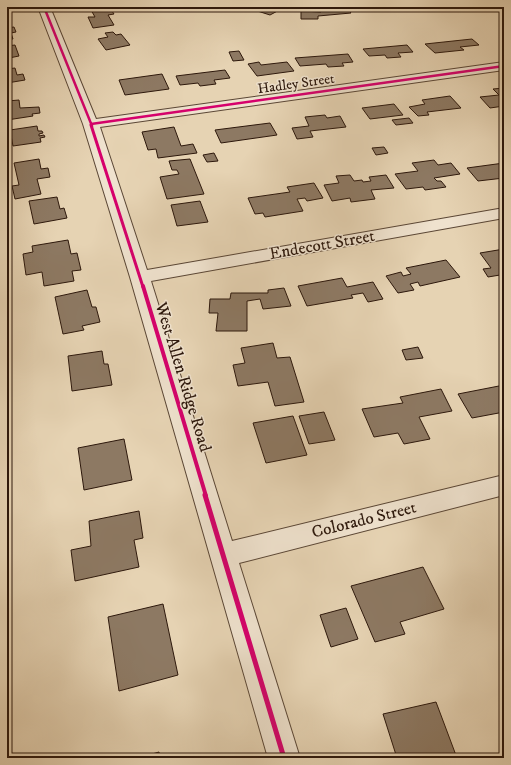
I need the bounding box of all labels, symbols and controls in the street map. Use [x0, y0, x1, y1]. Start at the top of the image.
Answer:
street label: Hadley Street [256, 70, 336, 98]
street label: Endecott Street [268, 225, 377, 265]
street label: West Allen Ridge Road [149, 298, 216, 455]
street label: Colorado Street [309, 496, 419, 544]

